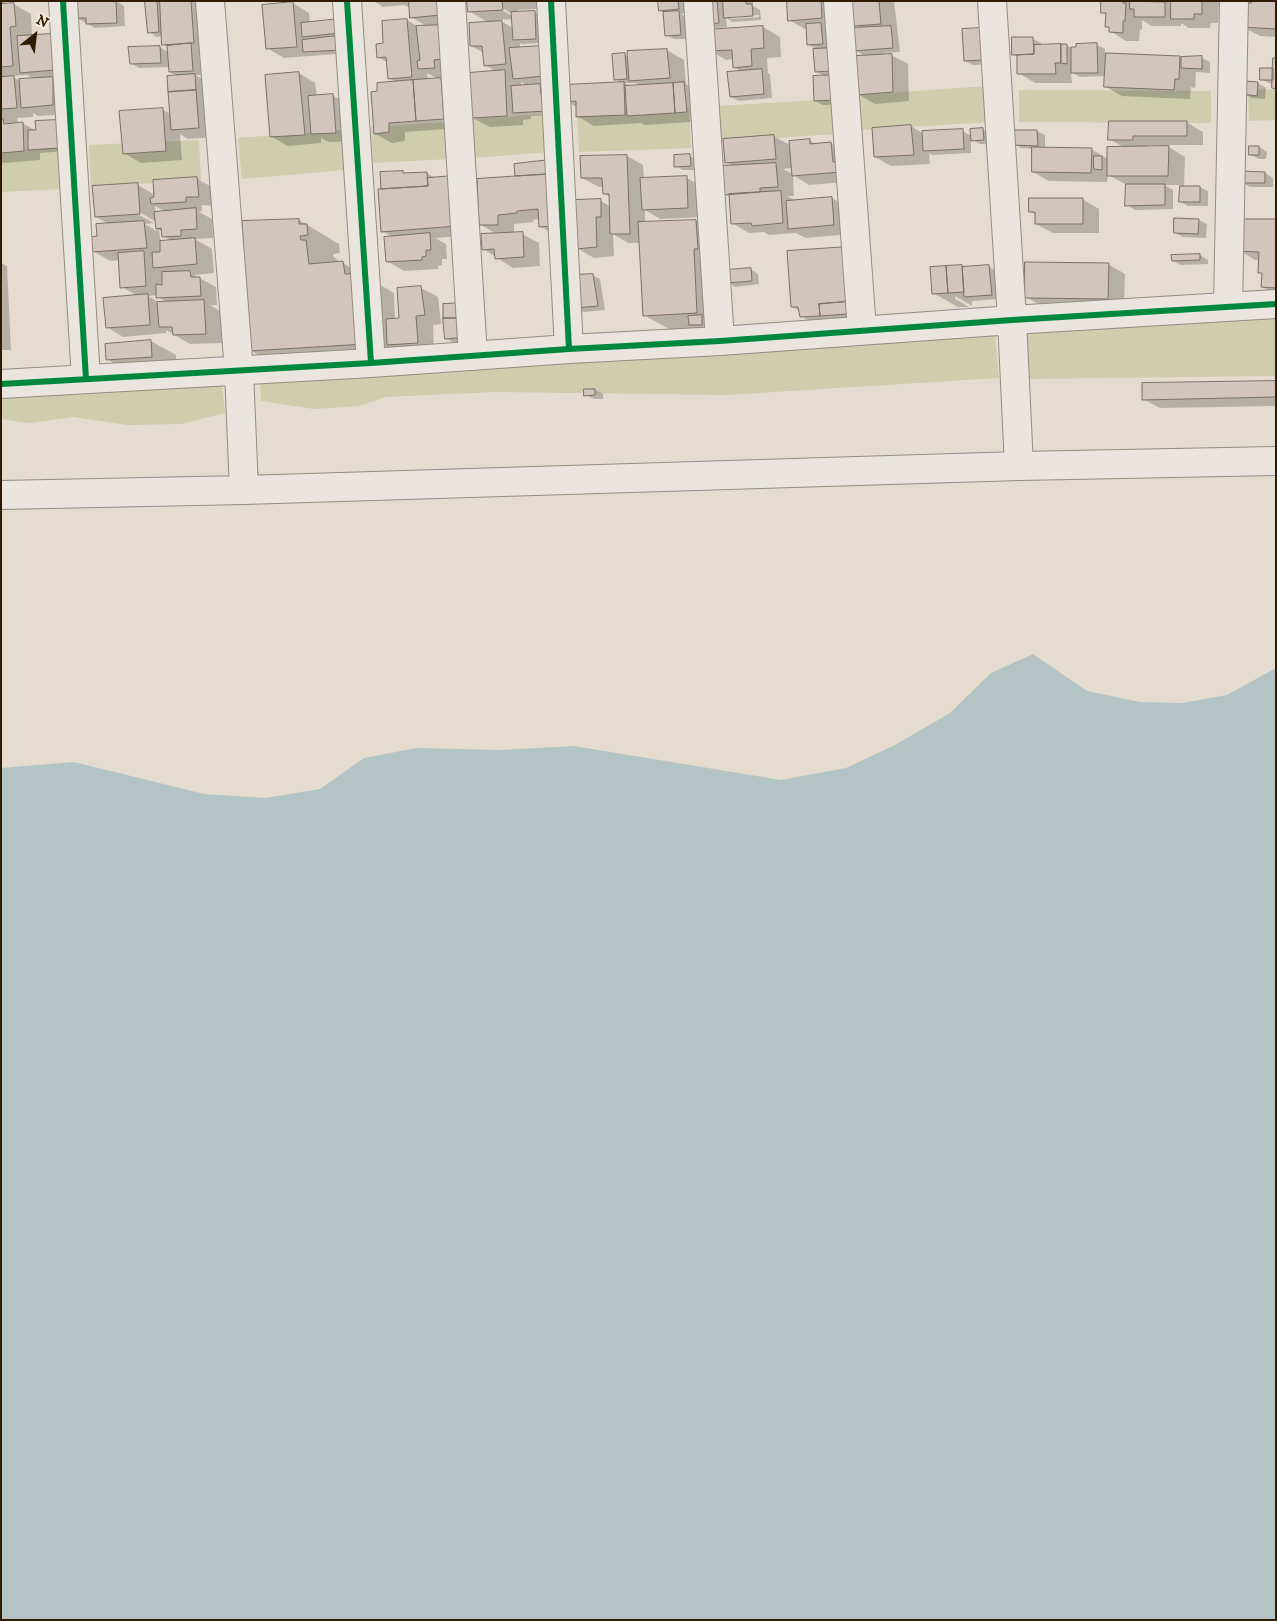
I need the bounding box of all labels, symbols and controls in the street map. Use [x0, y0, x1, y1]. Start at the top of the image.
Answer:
north arrow [10, 10, 60, 60]
text: N [33, 11, 52, 33]

